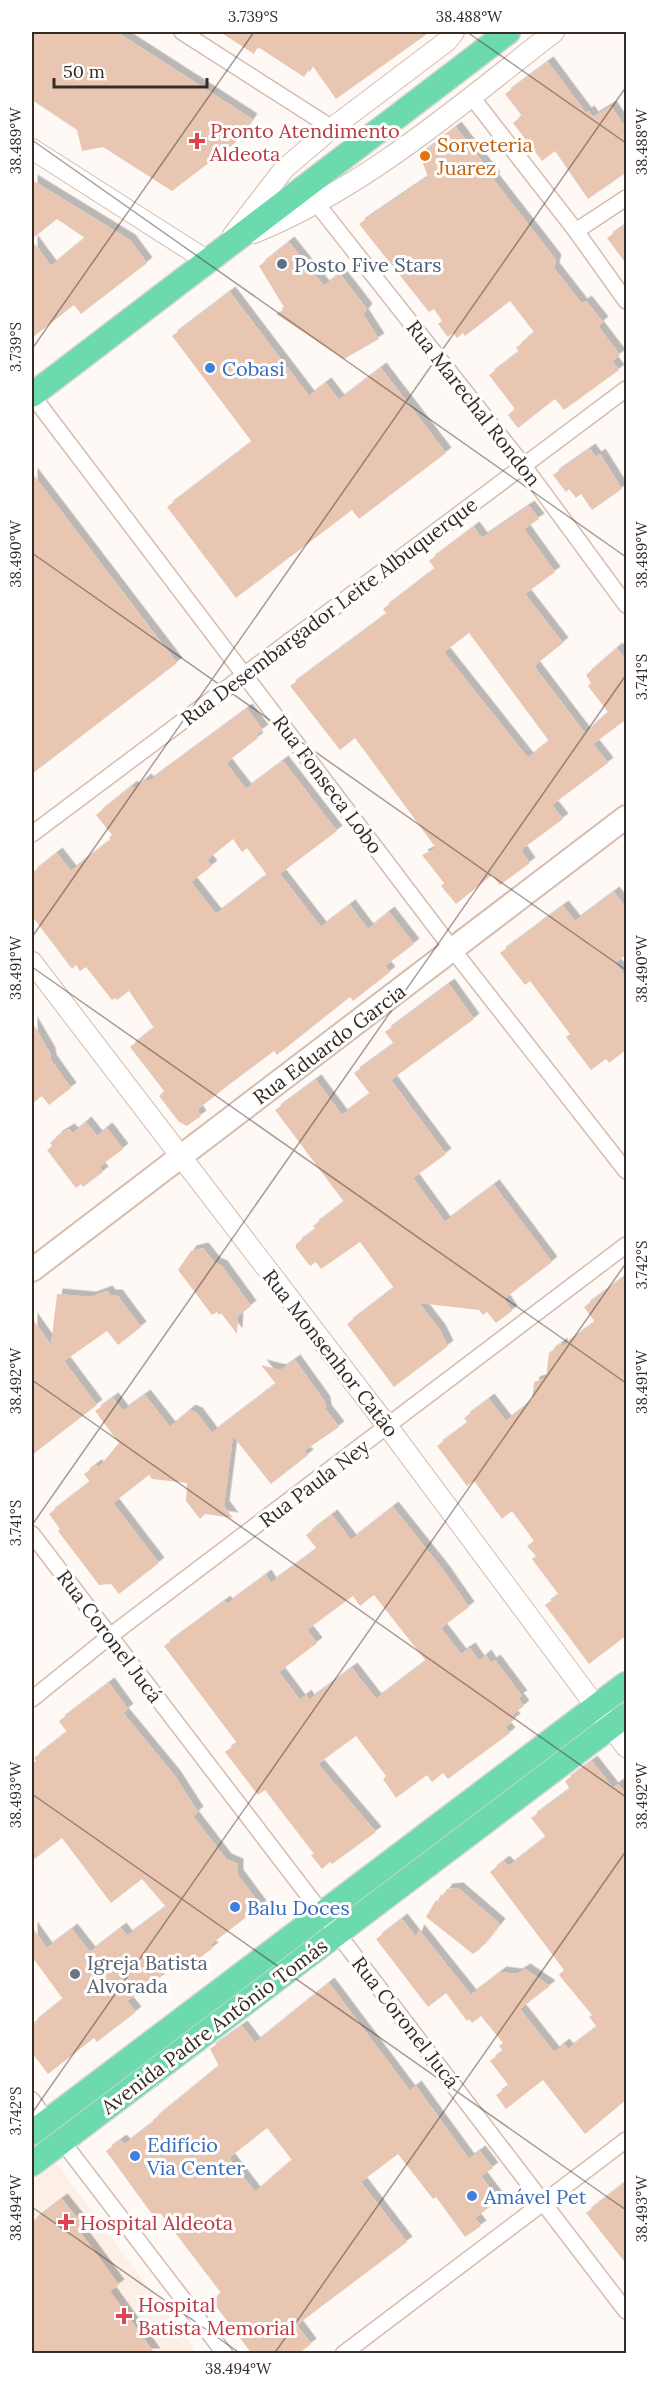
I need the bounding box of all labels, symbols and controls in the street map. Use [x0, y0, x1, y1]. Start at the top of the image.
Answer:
text: 3.739°S [228, 7, 278, 26]
text: 38.488°W [436, 7, 503, 26]
scale bar [54, 51, 207, 89]
text: 50 m [63, 60, 105, 83]
text: 38.489°W [6, 107, 25, 174]
text: 38.488°W [632, 108, 651, 175]
place label: Pronto Atendimento Aldeota [209, 118, 400, 166]
marker: Pronto Atendimento Aldeota [188, 132, 206, 150]
place label: Sorveteria Juarez [436, 132, 533, 180]
marker: Sorveteria Juarez [418, 149, 432, 163]
place label: Posto Five Stars [294, 252, 441, 277]
marker: Posto Five Stars [275, 257, 289, 271]
street label: Rua Marechal Rondon [401, 315, 547, 491]
text: 3.739°S [6, 322, 25, 372]
place label: Cobasi [222, 356, 285, 381]
marker: Cobasi [203, 361, 217, 375]
street label: Rua Desembargador Leite Albuquerque [176, 491, 482, 731]
text: 38.490°W [6, 519, 25, 588]
text: 38.489°W [632, 521, 651, 588]
text: 3.741°S [632, 654, 651, 700]
street label: Rua Fonseca Lobo [268, 710, 388, 858]
text: 38.490°W [632, 934, 651, 1003]
text: 38.491°W [6, 935, 25, 1000]
street label: Rua Eduardo Garcia [248, 978, 410, 1110]
text: 3.742°S [632, 1240, 651, 1290]
street label: Rua Monsenhor Catão [258, 1264, 404, 1442]
text: 38.492°W [6, 1347, 25, 1414]
text: 38.491°W [632, 1349, 651, 1414]
street label: Rua Paula Ney [254, 1433, 374, 1533]
text: 3.741°S [6, 1500, 25, 1546]
street label: Rua Coronel Jucá [52, 1565, 168, 1707]
text: 38.493°W [6, 1761, 25, 1828]
text: 38.492°W [632, 1762, 651, 1829]
place label: Balu Doces [247, 1895, 350, 1920]
marker: Balu Doces [228, 1900, 242, 1914]
street label: Avenida Padre Antônio Tomás [95, 1933, 332, 2120]
place label: Igreja Batista Alvorada [86, 1950, 208, 1998]
street label: Rua Coronel Jucá [347, 1951, 465, 2093]
marker: Igreja Batista Alvorada [68, 1967, 82, 1981]
text: 3.742°S [6, 2086, 25, 2136]
place label: Edifício Via Center [146, 2132, 245, 2180]
marker: Edifício Via Center [128, 2149, 142, 2163]
text: 38.494°W [6, 2174, 25, 2241]
text: 38.493°W [632, 2175, 651, 2242]
place label: Amável Pet [483, 2184, 587, 2209]
marker: Amável Pet [465, 2189, 479, 2203]
place label: Hospital Aldeota [80, 2210, 233, 2235]
marker: Hospital Aldeota [57, 2213, 75, 2231]
place label: Hospital Batista Memorial [138, 2292, 295, 2340]
marker: Hospital Batista Memorial [115, 2307, 133, 2325]
text: 38.494°W [205, 2359, 272, 2378]

